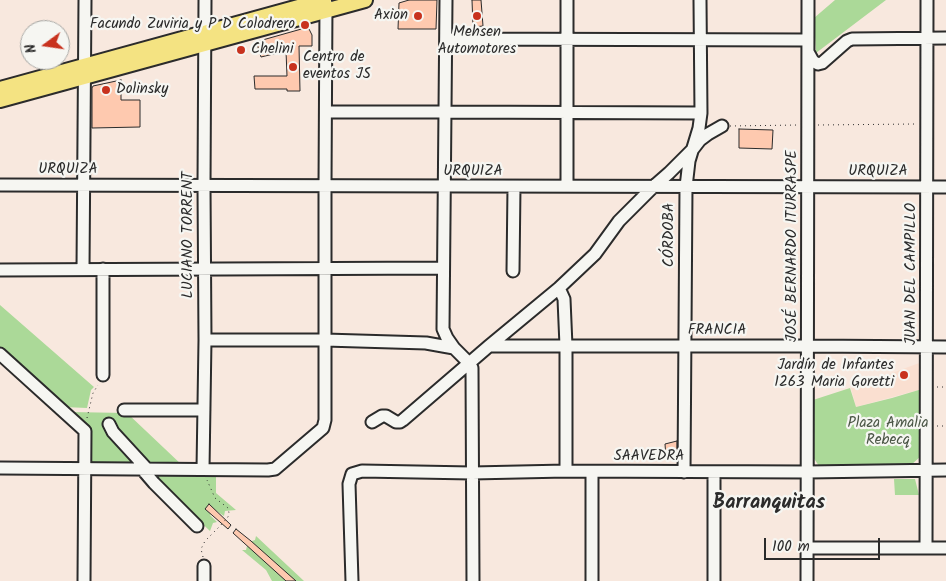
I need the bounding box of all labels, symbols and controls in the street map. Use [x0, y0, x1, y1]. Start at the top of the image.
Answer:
place label: Axion [374, 7, 408, 25]
marker: Axion [412, 10, 424, 22]
marker: Mehsen Automotores [471, 10, 483, 22]
place label: Facundo Zuviria y P D Colodrero [90, 16, 295, 34]
marker: Facundo Zuviria y P D Colodrero [299, 19, 311, 31]
north arrow [20, 20, 70, 70]
place label: Mehsen Automotores [438, 24, 516, 59]
text: N [20, 41, 43, 55]
place label: Chelini [251, 41, 294, 59]
marker: Chelini [235, 44, 247, 56]
place label: Centro de eventos JS [303, 49, 371, 84]
marker: Centro de eventos JS [287, 61, 299, 73]
place label: Dolinsky [116, 81, 168, 99]
marker: Dolinsky [100, 84, 112, 96]
street label: JOSÉ BERNARDO ITURRASPE [784, 150, 802, 342]
street label: URQUIZA [38, 161, 98, 179]
street label: URQUIZA [443, 163, 503, 181]
street label: URQUIZA [848, 163, 908, 181]
street label: LUCIANO TORRENT [180, 172, 198, 298]
street label: CÓRDOBA [661, 203, 679, 267]
street label: JUAN DEL CAMPILLO [903, 203, 921, 345]
street label: FRANCIA [688, 322, 746, 340]
place label: Jardín de Infantes 1263 Maria Goretti [774, 357, 894, 392]
marker: Jardín de Infantes 1263 Maria Goretti [898, 369, 910, 381]
park label: Plaza Amalia Rebecq [848, 415, 928, 450]
street label: SAAVEDRA [614, 448, 684, 466]
district label: Barranquitas [713, 493, 825, 517]
scale bar [766, 528, 882, 560]
text: 100 m [772, 535, 810, 559]

